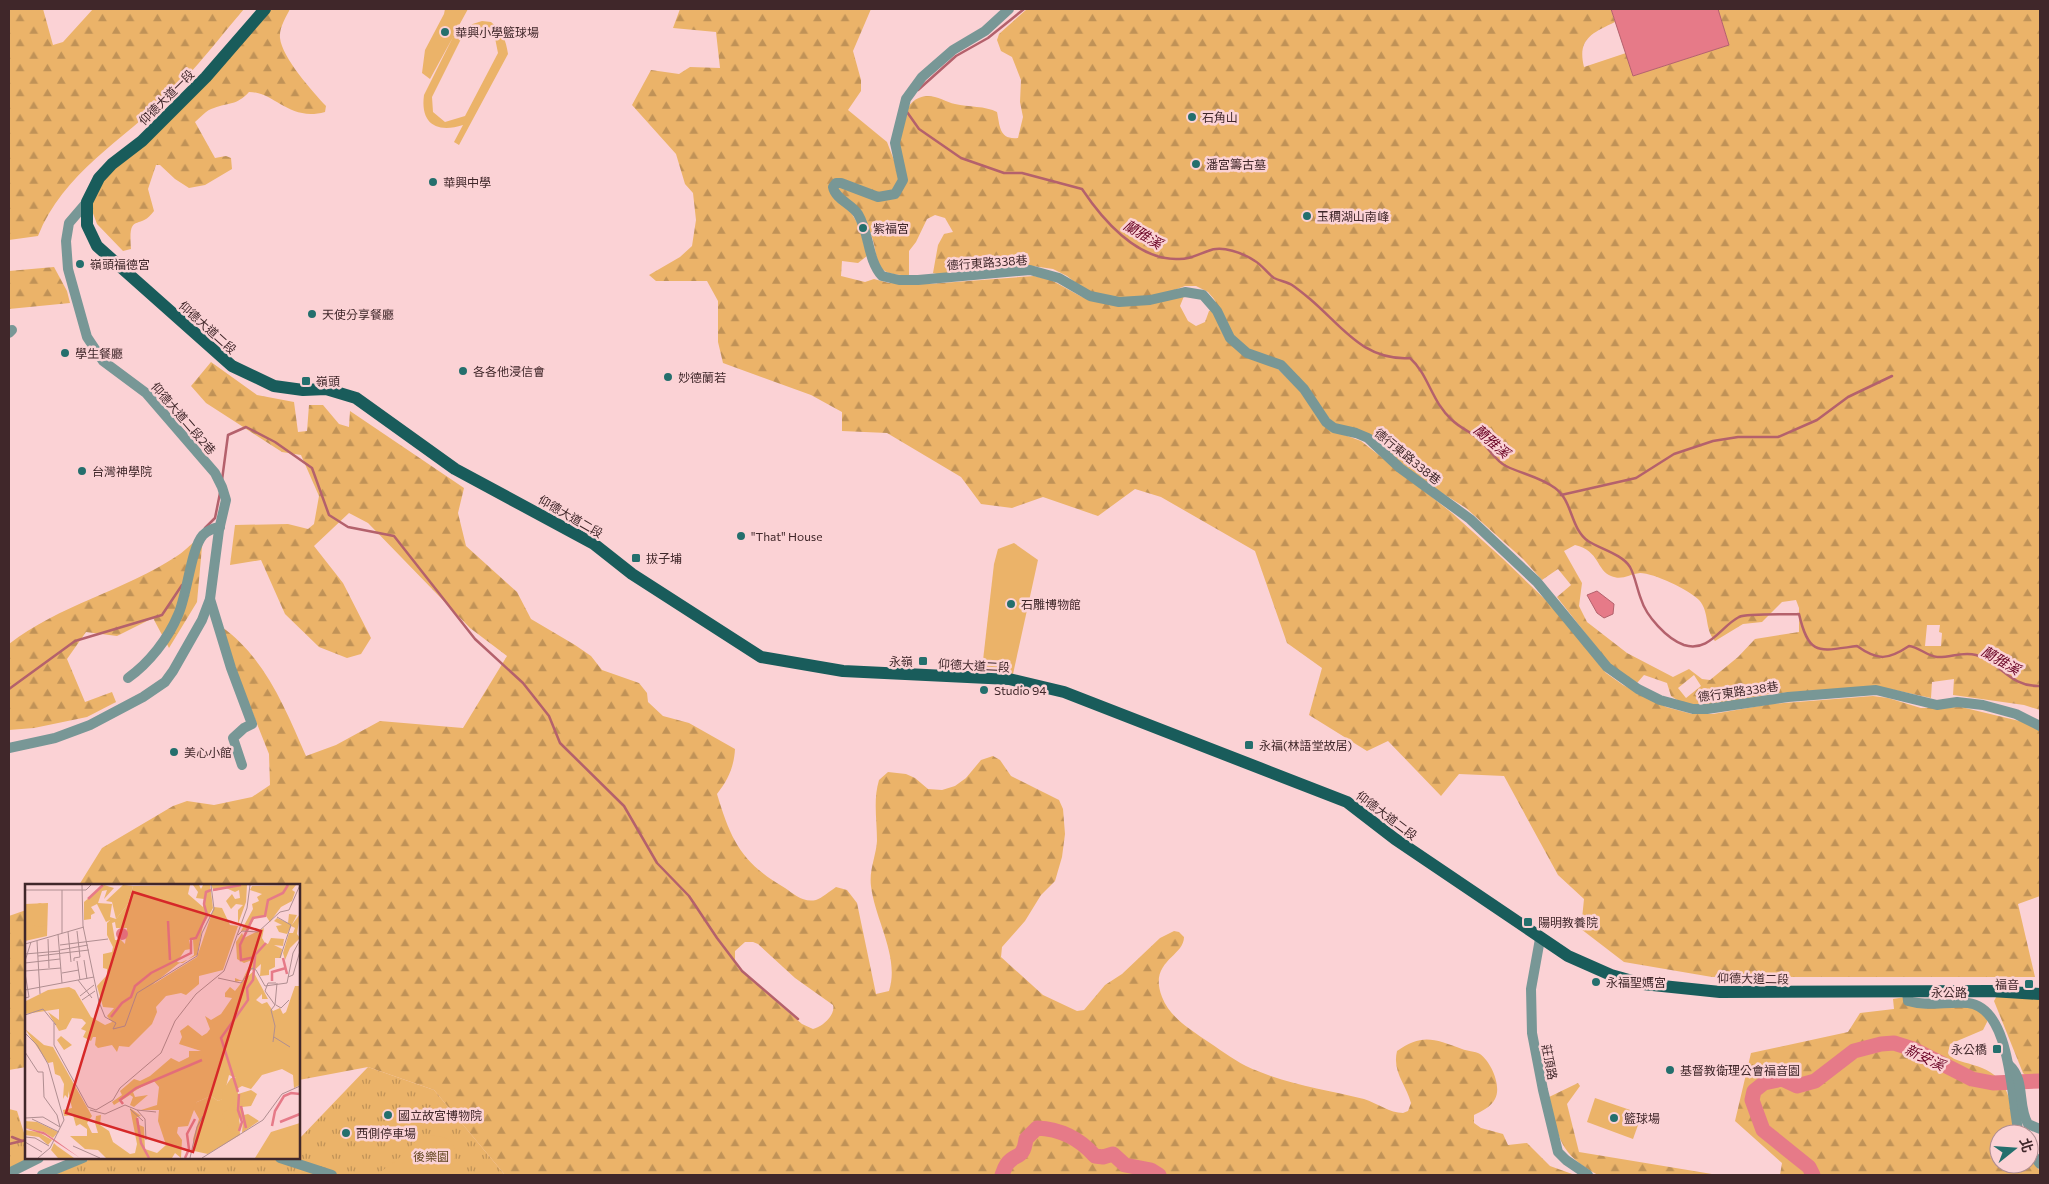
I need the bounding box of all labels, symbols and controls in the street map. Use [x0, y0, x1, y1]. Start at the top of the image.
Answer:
place label: 華興小學籃球場 [455, 25, 539, 39]
marker: 華興小學籃球場 [439, 26, 451, 38]
street label: 仰德大道一段 [136, 67, 196, 127]
place label: 石角山 [1202, 110, 1238, 124]
marker: 石角山 [1186, 111, 1198, 123]
place label: 潘宮籌古墓 [1206, 157, 1266, 171]
marker: 潘宮籌古墓 [1190, 158, 1202, 170]
place label: 華興中學 [443, 175, 491, 189]
marker: 華興中學 [427, 176, 439, 188]
place label: 玉稠湖山南峰 [1317, 209, 1389, 223]
marker: 玉稠湖山南峰 [1301, 210, 1313, 222]
water label: 蘭雅溪 [1121, 216, 1167, 253]
place label: 紫福宮 [873, 221, 909, 235]
marker: 紫福宮 [857, 222, 869, 234]
street label: 德行東路338巷 [946, 252, 1028, 272]
place label: 嶺頭福德宮 [90, 257, 150, 271]
marker: 嶺頭福德宮 [74, 258, 86, 270]
street label: 仰德大道二段 [177, 298, 239, 356]
place label: 天使分享餐廳 [322, 307, 394, 321]
marker: 天使分享餐廳 [306, 308, 318, 320]
place label: 學生餐廳 [75, 346, 123, 360]
marker: 學生餐廳 [59, 347, 71, 359]
place label: 各各他浸信會 [473, 364, 545, 378]
marker: 各各他浸信會 [457, 365, 469, 377]
place label: 妙德蘭若 [678, 370, 726, 384]
marker: 妙德蘭若 [662, 371, 674, 383]
place label: 嶺頭 [316, 374, 340, 388]
marker: 嶺頭 [300, 375, 312, 387]
street label: 仰德大道二段2巷 [149, 379, 219, 457]
water label: 蘭雅溪 [1471, 421, 1515, 463]
street label: 德行東路338巷 [1372, 425, 1444, 487]
place label: 台灣神學院 [92, 464, 152, 478]
marker: 台灣神學院 [76, 465, 88, 477]
street label: 仰德大道二段 [536, 492, 606, 540]
place label: "That" House [751, 529, 823, 543]
marker: "That" House [735, 530, 747, 542]
place label: 拔子埔 [646, 551, 682, 565]
marker: 拔子埔 [630, 552, 642, 564]
place label: 石雕博物館 [1021, 597, 1081, 611]
marker: 石雕博物館 [1005, 598, 1017, 610]
water label: 蘭雅溪 [1979, 642, 2025, 679]
place label: 永嶺 [889, 654, 913, 668]
marker: 永嶺 [917, 655, 929, 667]
street label: 仰德大道二段 [938, 656, 1010, 674]
street label: 德行東路338巷 [1697, 678, 1779, 704]
place label: Studio 94 [994, 683, 1047, 697]
marker: Studio 94 [978, 684, 990, 696]
place label: 永福(林語堂故居) [1259, 738, 1352, 752]
marker: 永福(林語堂故居) [1243, 739, 1255, 751]
place label: 美心小館 [184, 745, 232, 759]
marker: 美心小館 [168, 746, 180, 758]
street label: 仰德大道二段 [1354, 788, 1420, 842]
inset map [25, 884, 300, 1159]
place label: 陽明教養院 [1538, 915, 1598, 929]
marker: 陽明教養院 [1522, 916, 1534, 928]
street label: 仰德大道二段 [1717, 970, 1789, 986]
place label: 永福聖媽宮 [1606, 975, 1666, 989]
marker: 永福聖媽宮 [1590, 976, 1602, 988]
place label: 福音 [1995, 977, 2019, 991]
marker: 福音 [2023, 978, 2035, 990]
street label: 永公路 [1931, 985, 1967, 999]
water label: 新安溪 [1902, 1040, 1949, 1074]
place label: 永公橋 [1951, 1042, 1987, 1056]
street label: 莊頂路 [1540, 1043, 1560, 1081]
marker: 永公橋 [1991, 1043, 2003, 1055]
place label: 基督教衛理公會福音園 [1680, 1063, 1800, 1077]
marker: 基督教衛理公會福音園 [1664, 1064, 1676, 1076]
place label: 國立故宮博物院 [398, 1108, 482, 1122]
marker: 國立故宮博物院 [382, 1109, 394, 1121]
place label: 籃球場 [1624, 1111, 1660, 1125]
marker: 籃球場 [1608, 1112, 1620, 1124]
north arrow [1989, 1124, 2039, 1174]
place label: 西側停車場 [356, 1126, 416, 1140]
marker: 西側停車場 [340, 1127, 352, 1139]
text: 北 [2017, 1136, 2037, 1154]
park label: 後樂園 [413, 1149, 449, 1163]

